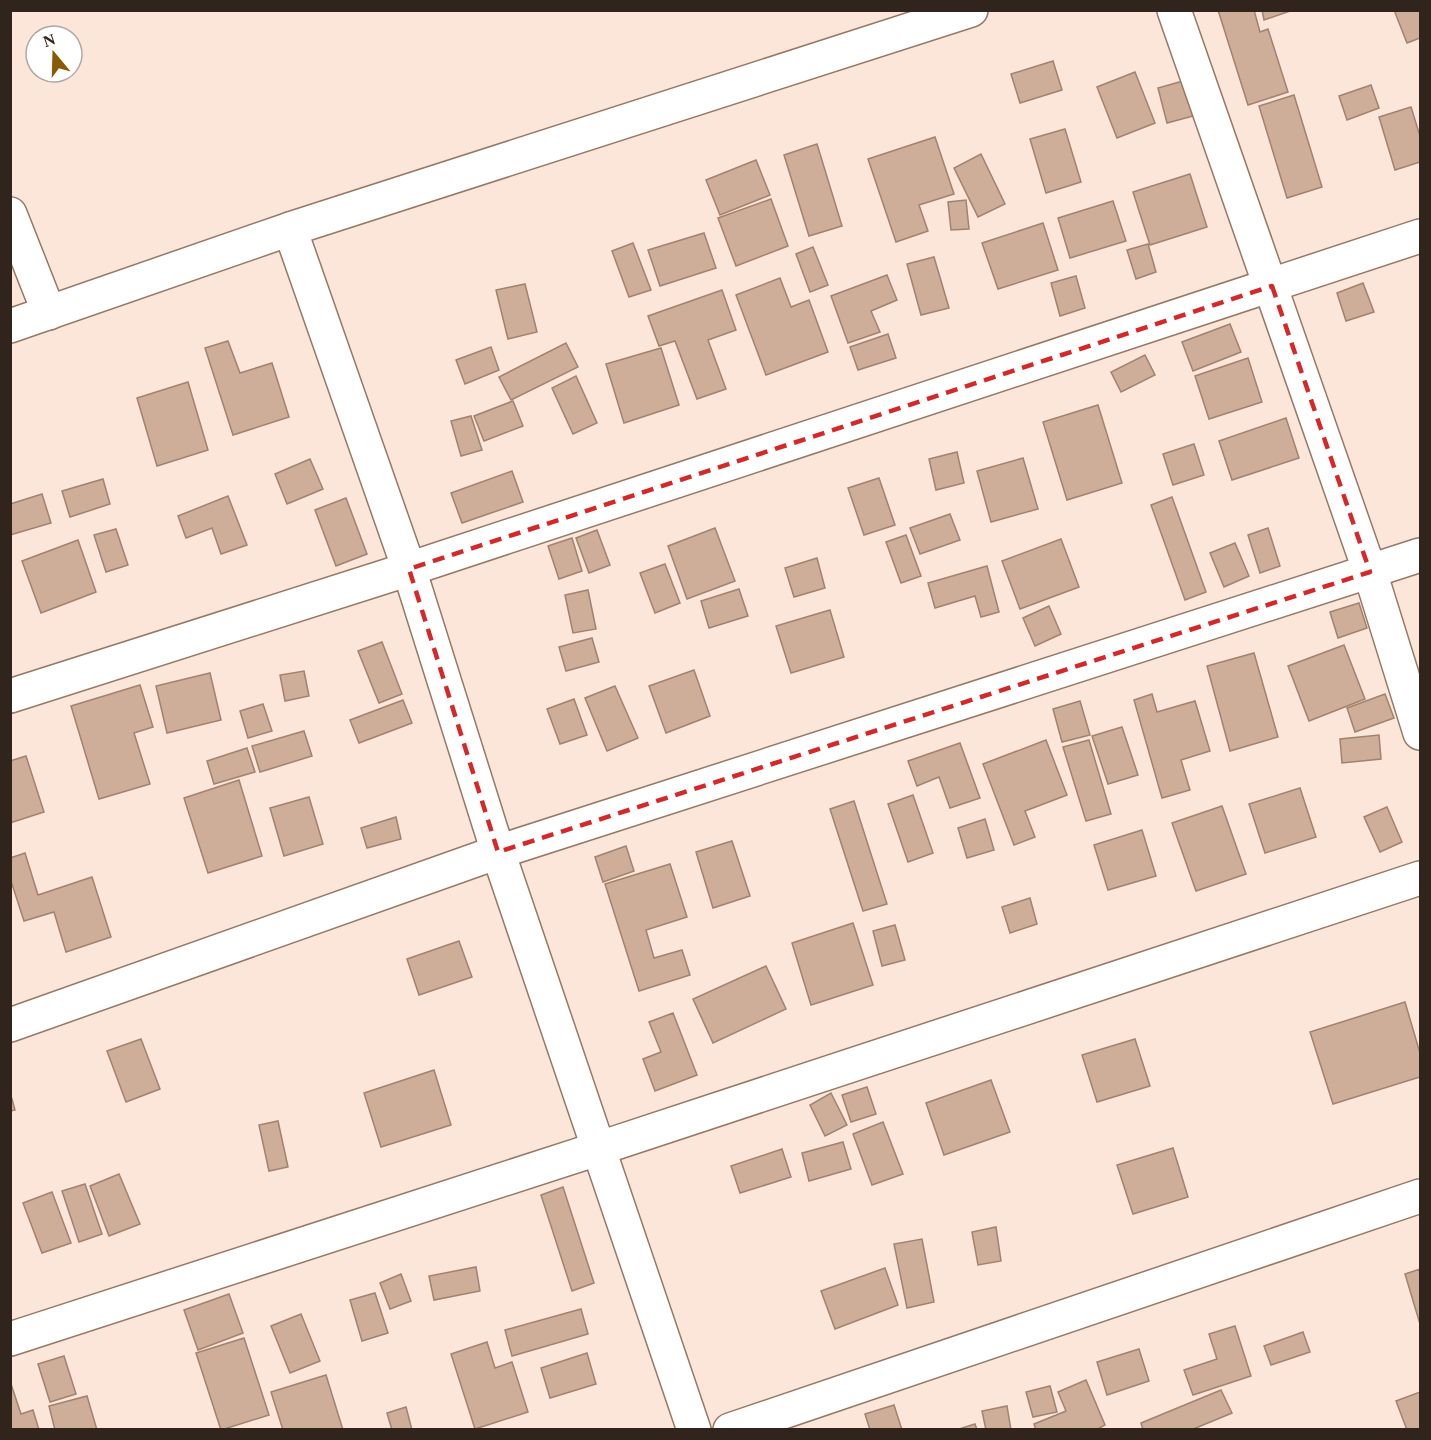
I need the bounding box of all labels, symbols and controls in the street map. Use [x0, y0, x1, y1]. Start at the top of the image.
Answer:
north arrow [24, 24, 84, 84]
text: N [41, 30, 58, 50]

